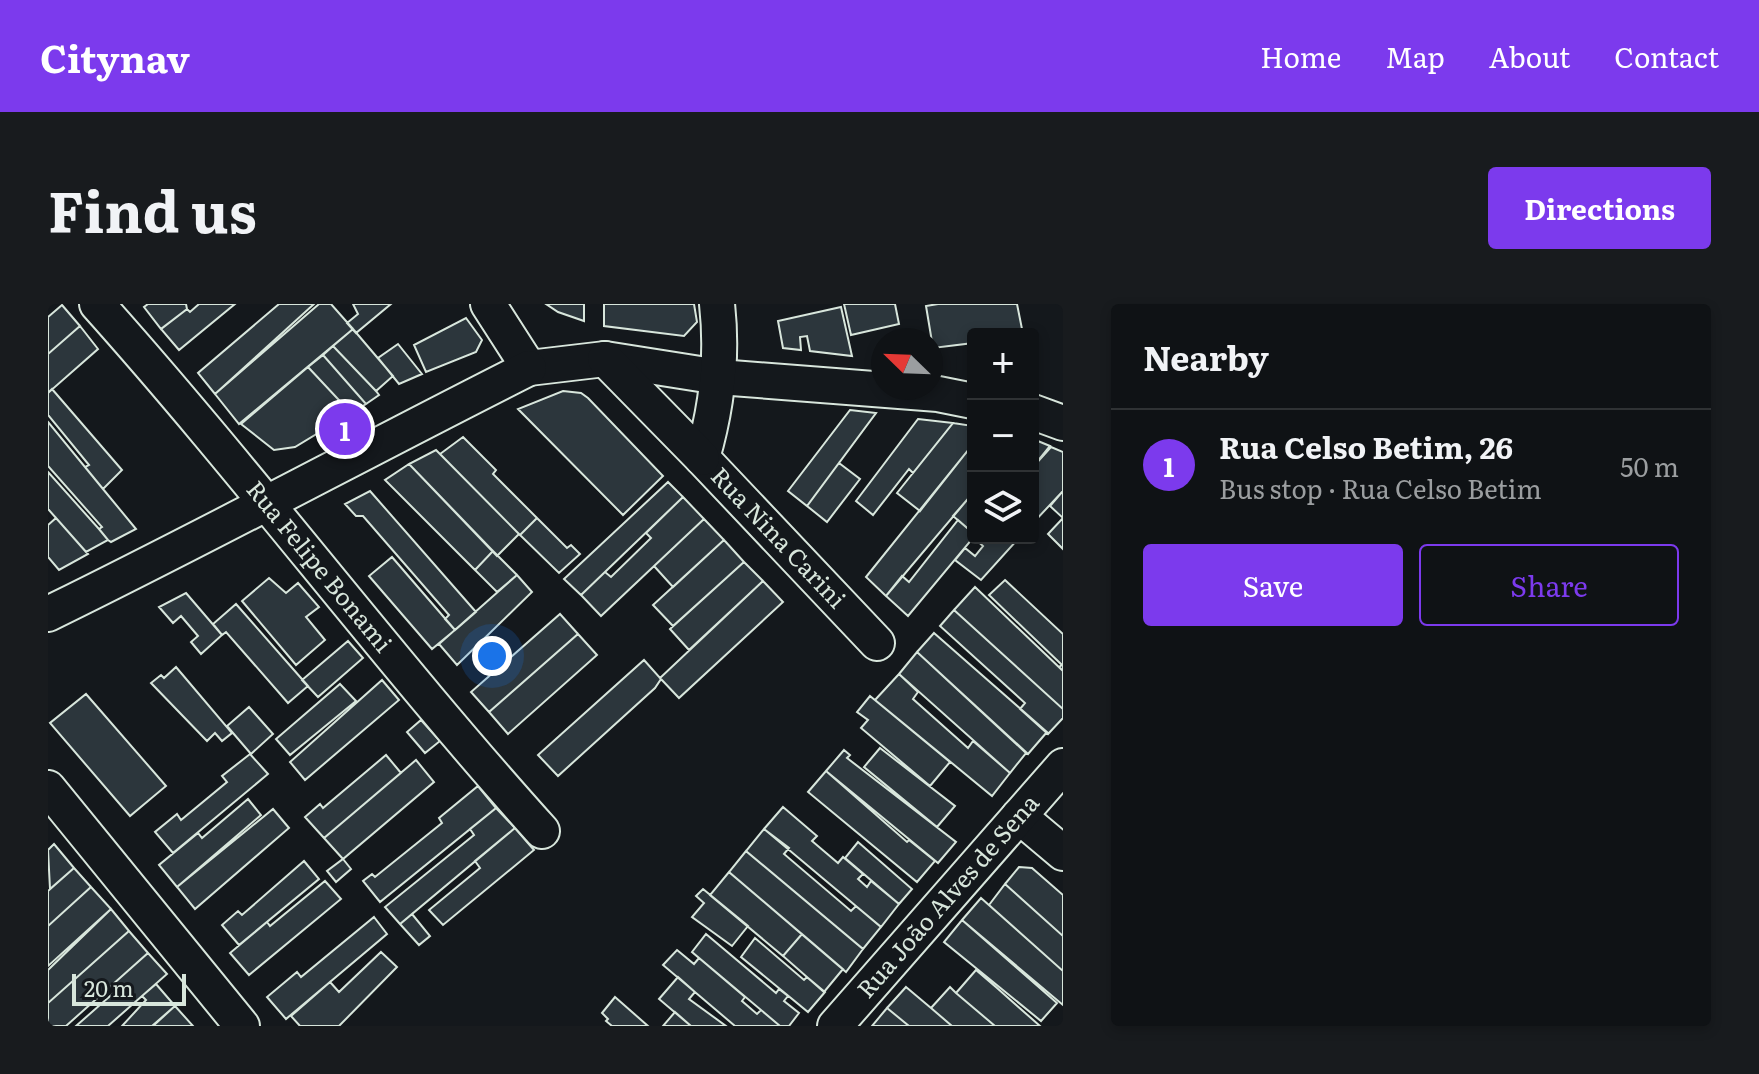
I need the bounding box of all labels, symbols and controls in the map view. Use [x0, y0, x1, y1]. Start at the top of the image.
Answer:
text: Citynav [40, 28, 190, 85]
text: Home [1260, 35, 1341, 77]
text: Map [1385, 35, 1445, 77]
text: About [1489, 35, 1570, 77]
text: Contact [1614, 35, 1719, 77]
text: Find us [48, 167, 257, 250]
button: Directions [1488, 167, 1711, 249]
north arrow [871, 328, 943, 400]
map controls [967, 328, 1039, 544]
button: + [967, 328, 1039, 400]
text: Nearby [1143, 331, 1269, 381]
pin: 1 [319, 399, 371, 459]
button: − [967, 400, 1039, 472]
text: Rua Celso Betim, 26 [1219, 424, 1513, 468]
text: 1 [1164, 446, 1174, 485]
text: 50 m [1620, 446, 1679, 485]
street label: Rua Nina Carini [704, 458, 855, 615]
text: Bus stop · Rua Celso Betim [1219, 468, 1542, 507]
street label: Rua Felipe Bonami [240, 472, 402, 659]
button: layers [967, 472, 1039, 544]
button: Save [1143, 544, 1403, 626]
button: Share [1419, 544, 1679, 626]
your location [472, 636, 512, 676]
street label: Rua João Alves de Sena [847, 785, 1046, 1005]
scale bar [72, 970, 186, 1006]
text: 20 m [84, 971, 134, 1004]

